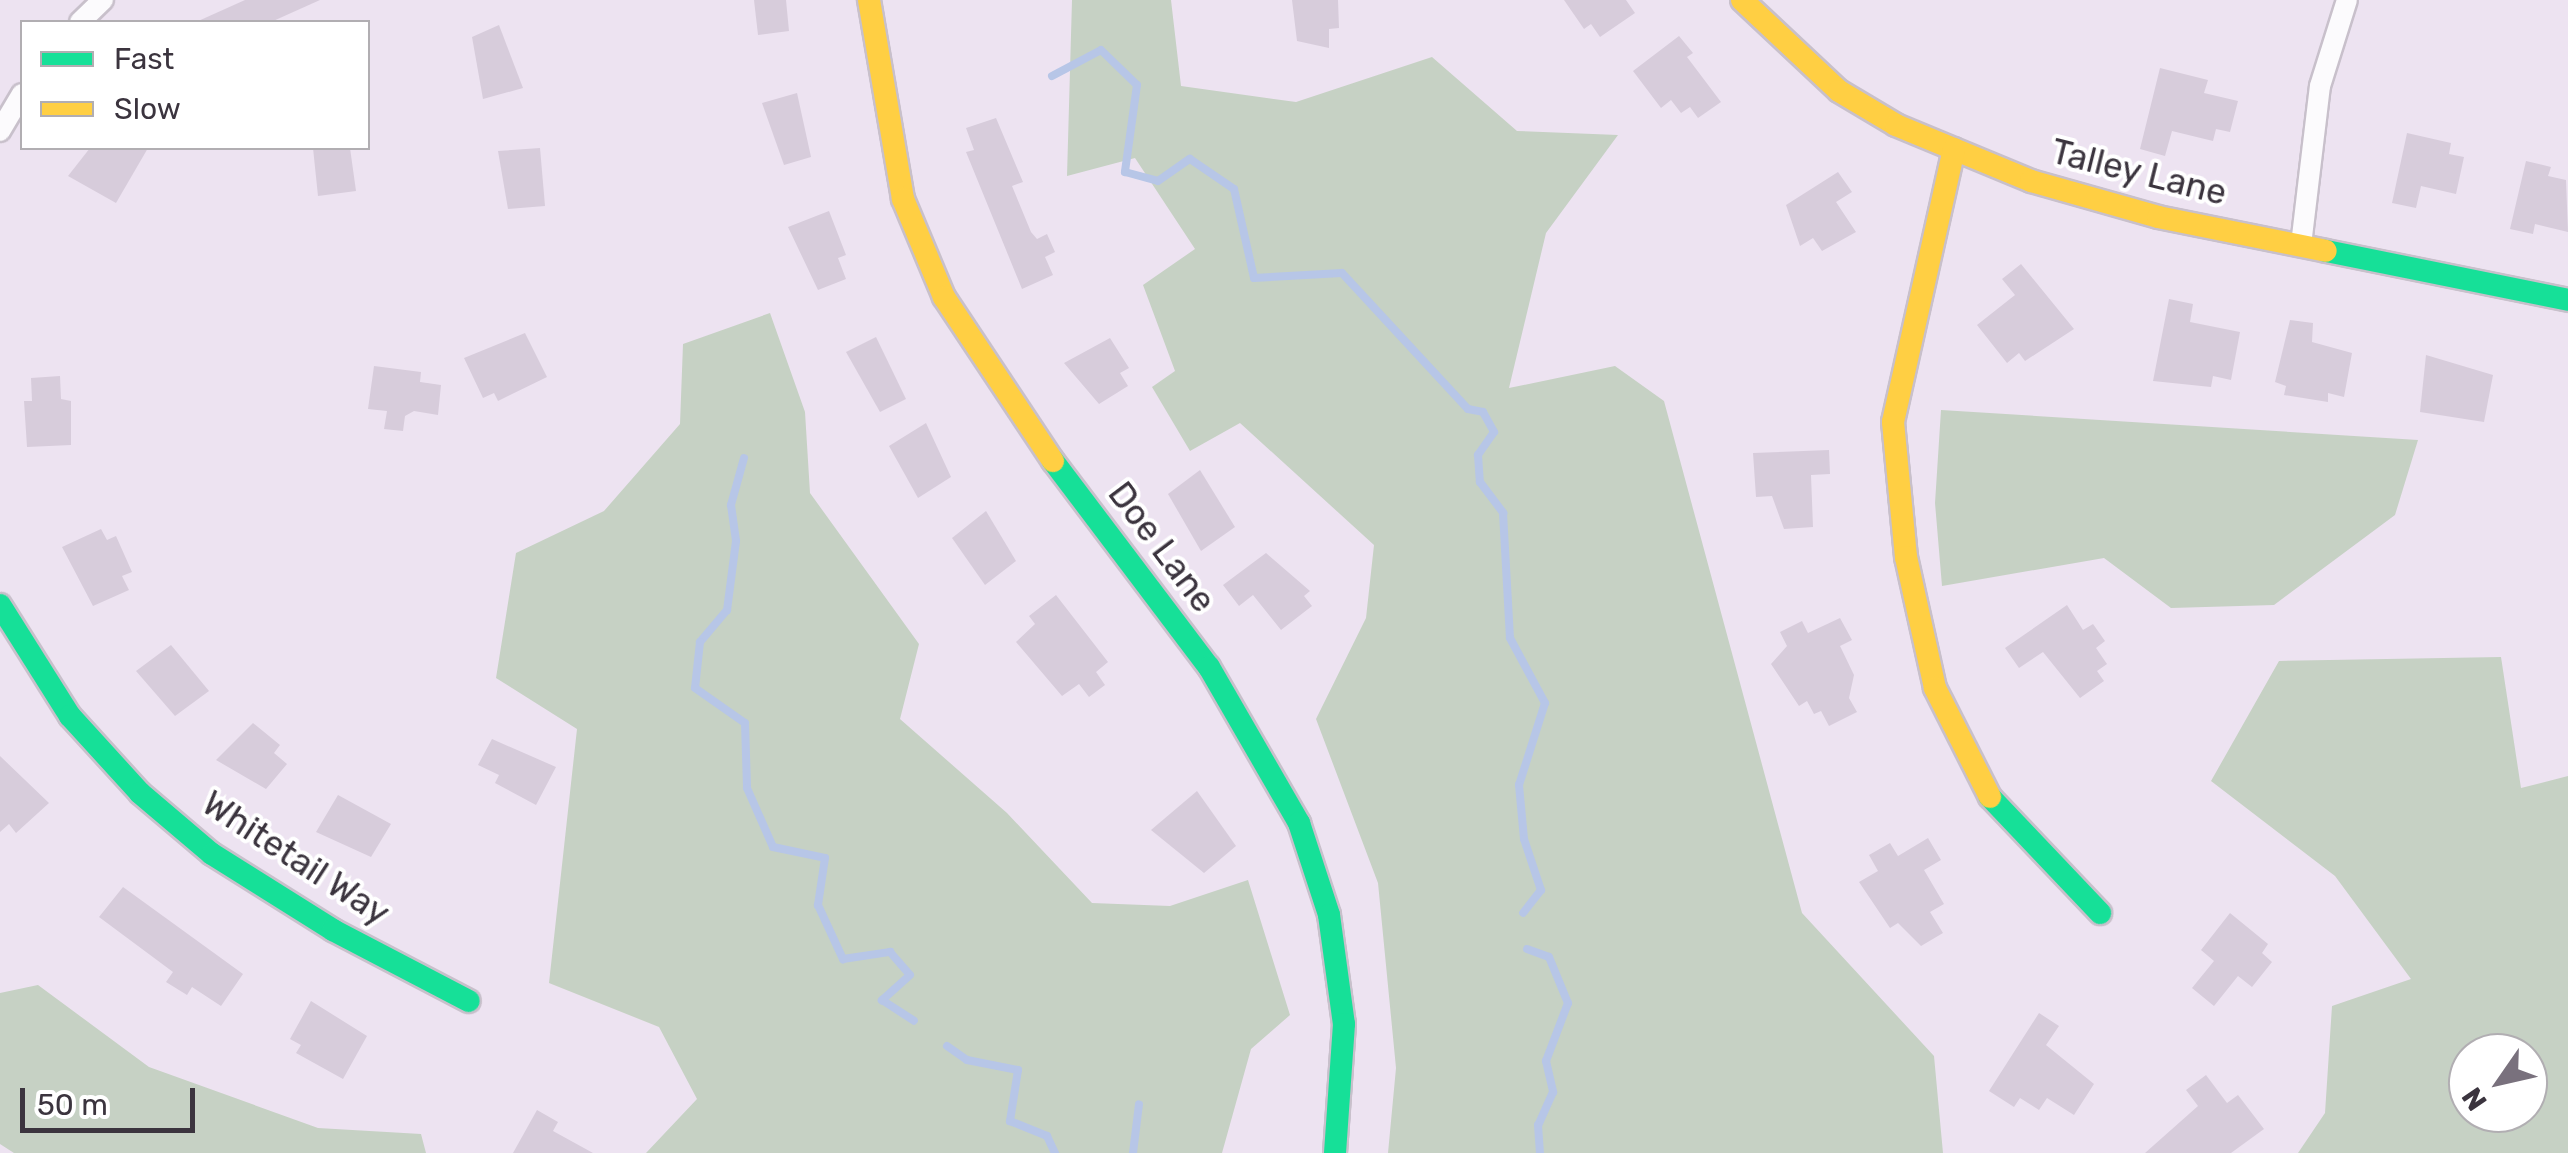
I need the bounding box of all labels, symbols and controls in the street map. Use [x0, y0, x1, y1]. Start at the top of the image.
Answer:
legend [20, 20, 370, 150]
text: Fast [114, 41, 174, 77]
text: Slow [114, 91, 181, 127]
street label: Talley Lane [2047, 130, 2231, 214]
street label: Doe Lane [1099, 474, 1225, 620]
street label: Whitetail Way [194, 782, 398, 934]
north arrow [2448, 1033, 2548, 1133]
scale bar [25, 1068, 200, 1130]
text: N [2455, 1081, 2494, 1117]
text: 50 m [37, 1087, 108, 1123]

